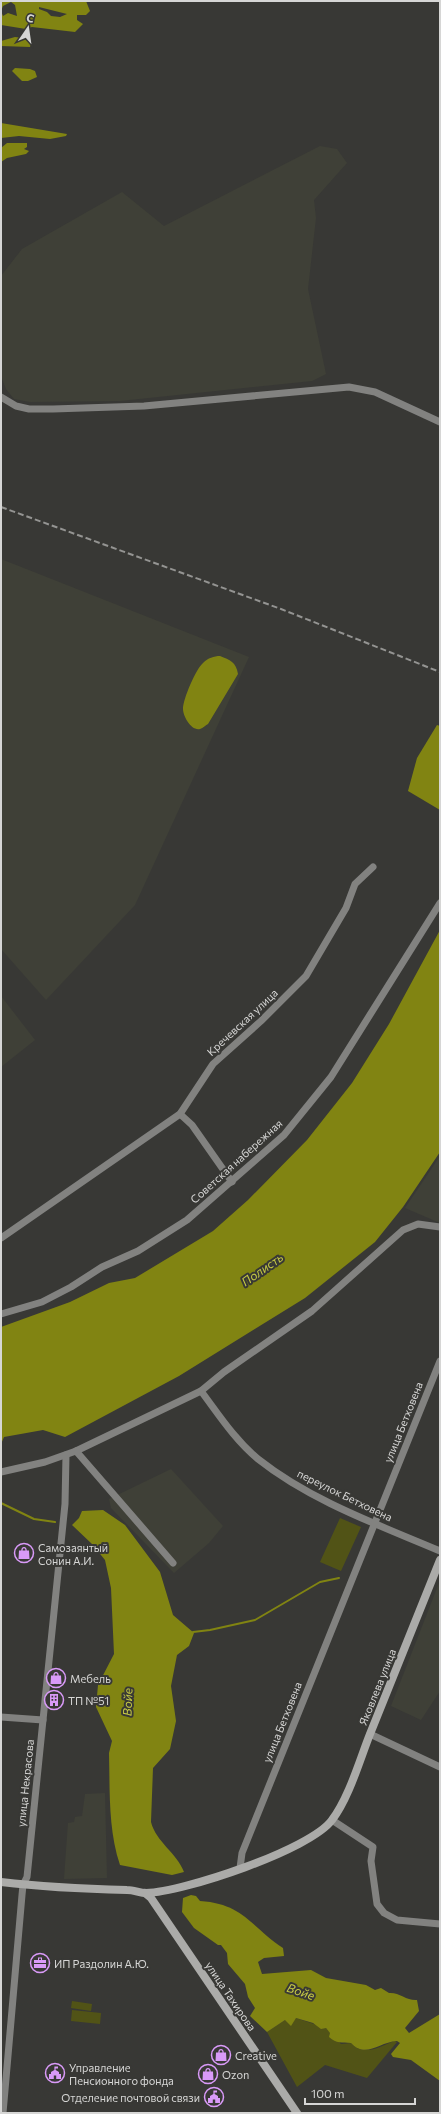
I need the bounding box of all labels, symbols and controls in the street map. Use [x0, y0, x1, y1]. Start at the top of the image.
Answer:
north arrow [8, 8, 48, 48]
text: С [25, 11, 36, 25]
street label: Кречевская улица [204, 986, 280, 1058]
street label: Советская набережная [187, 1116, 285, 1206]
water label: Полисть [238, 1250, 286, 1288]
street label: улица Бетховена [381, 1380, 425, 1464]
street label: переулок Бетховена [295, 1466, 395, 1524]
place label: Самозаянтый Сонин А.И. [38, 1541, 108, 1567]
shop icon: Самозаянтый Сонин А.И. [13, 1542, 35, 1564]
street label: Яковлева улица [356, 1647, 398, 1727]
shop icon: Мебель [45, 1667, 67, 1689]
place label: Мебель [70, 1672, 111, 1685]
street label: улица Бетховена [260, 1680, 304, 1764]
water label: Войе [120, 1687, 135, 1716]
building icon: ТП №51 [43, 1689, 65, 1711]
place label: ТП №51 [68, 1694, 109, 1707]
street label: улица Некрасова [14, 1739, 36, 1827]
office icon: ИП Раздолин А.Ю. [29, 1952, 51, 1974]
place label: ИП Раздолин А.Ю. [54, 1957, 149, 1970]
street label: улица Тахирова [203, 1959, 259, 2033]
water label: Войе [285, 1980, 317, 2002]
shop icon: Creative [210, 2044, 232, 2066]
place label: Creative [235, 2049, 277, 2062]
place label: Управление Пенсионного фонда [69, 2061, 174, 2087]
public building icon: Управление Пенсионного фонда [44, 2062, 66, 2084]
shop icon: Ozon [197, 2063, 219, 2085]
place label: Ozon [222, 2068, 249, 2081]
scale bar [305, 2080, 415, 2106]
public building icon: Отделение почтовой связи [203, 2086, 225, 2108]
text: 100 m [311, 2086, 345, 2100]
place label: Отделение почтовой связи [61, 2091, 200, 2104]

